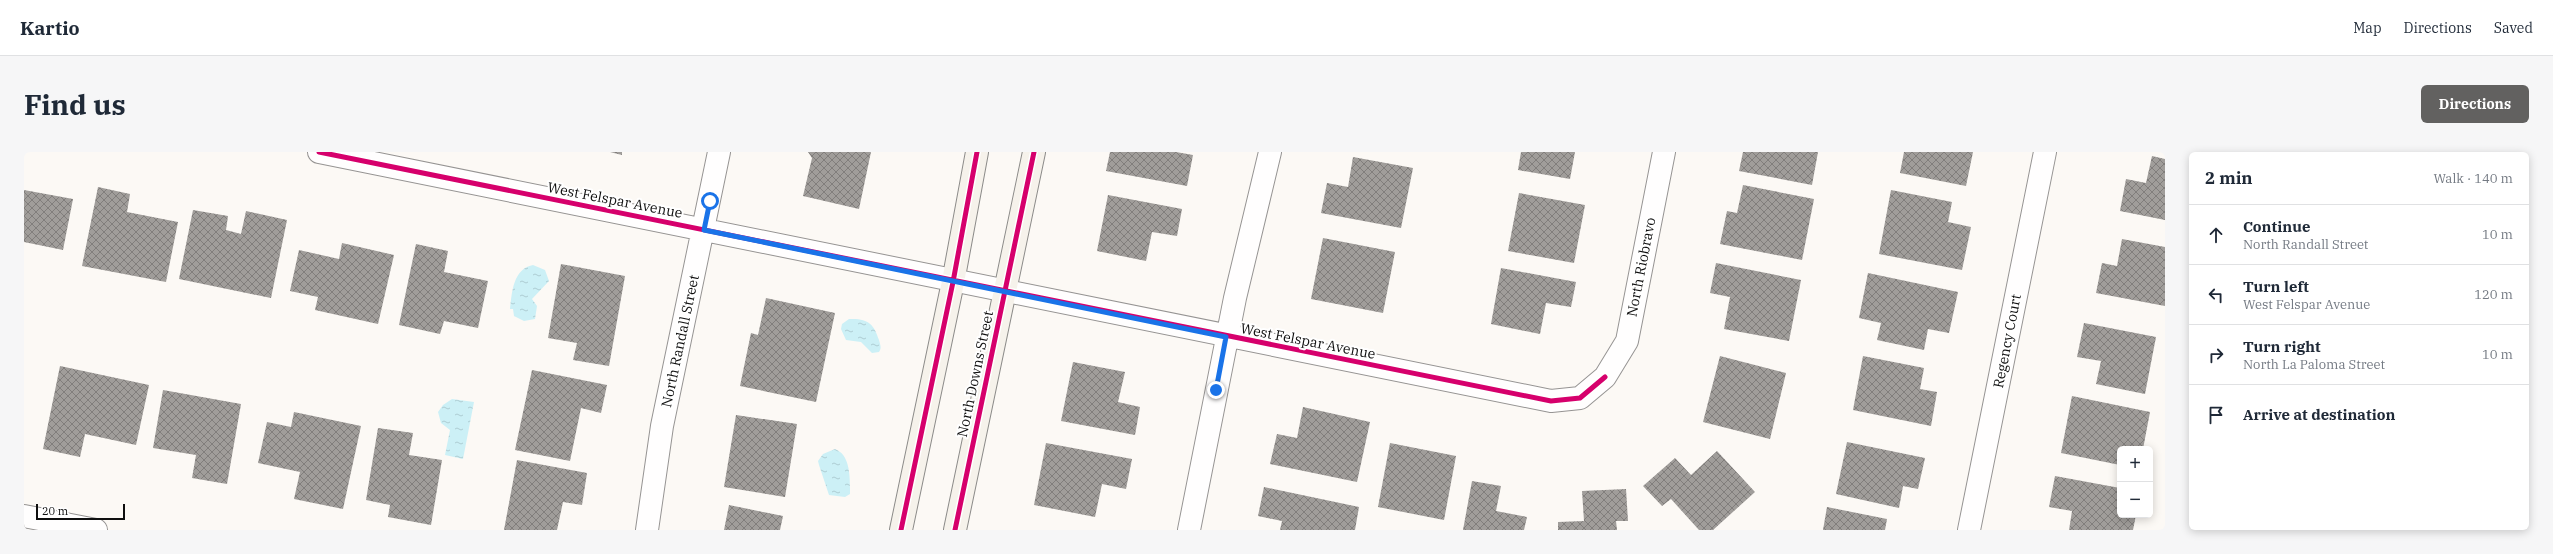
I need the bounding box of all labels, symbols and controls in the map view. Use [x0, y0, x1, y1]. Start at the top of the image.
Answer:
text: Kartio [20, 16, 80, 40]
text: Map [2353, 19, 2382, 37]
text: Directions [2404, 19, 2472, 37]
text: Saved [2494, 19, 2533, 37]
button: Directions [2421, 85, 2529, 123]
text: Find us [24, 86, 126, 123]
text: 2 min [2205, 167, 2253, 189]
text: Walk · 140 m [2434, 170, 2513, 187]
street label: West Felspar Avenue [546, 178, 684, 222]
route start [701, 192, 719, 210]
street label: North Riobravo [1623, 216, 1659, 318]
text: Continue [2243, 217, 2310, 236]
icon: ahead [2205, 224, 2227, 246]
text: 10 m [2482, 226, 2513, 243]
text: North Randall Street [2243, 236, 2368, 253]
street label: North Randall Street [657, 273, 703, 409]
text: Turn left [2243, 277, 2309, 296]
icon: left [2205, 284, 2227, 306]
text: 120 m [2474, 286, 2513, 303]
street label: Regency Court [1989, 292, 2025, 390]
text: West Felspar Avenue [2243, 296, 2370, 313]
street label: North Downs Street [953, 309, 997, 439]
street label: West Felspar Avenue [1239, 319, 1377, 363]
text: Turn right [2243, 337, 2321, 356]
icon: right [2205, 344, 2227, 366]
text: 10 m [2482, 346, 2513, 363]
text: North La Paloma Street [2243, 356, 2385, 373]
route end [1207, 381, 1225, 399]
icon: arrive [2205, 404, 2227, 426]
text: Arrive at destination [2243, 405, 2395, 424]
map controls [2117, 446, 2153, 518]
button: + [2117, 446, 2153, 482]
button: − [2117, 482, 2153, 518]
scale bar [36, 502, 125, 521]
text: 20 m [42, 504, 68, 518]

